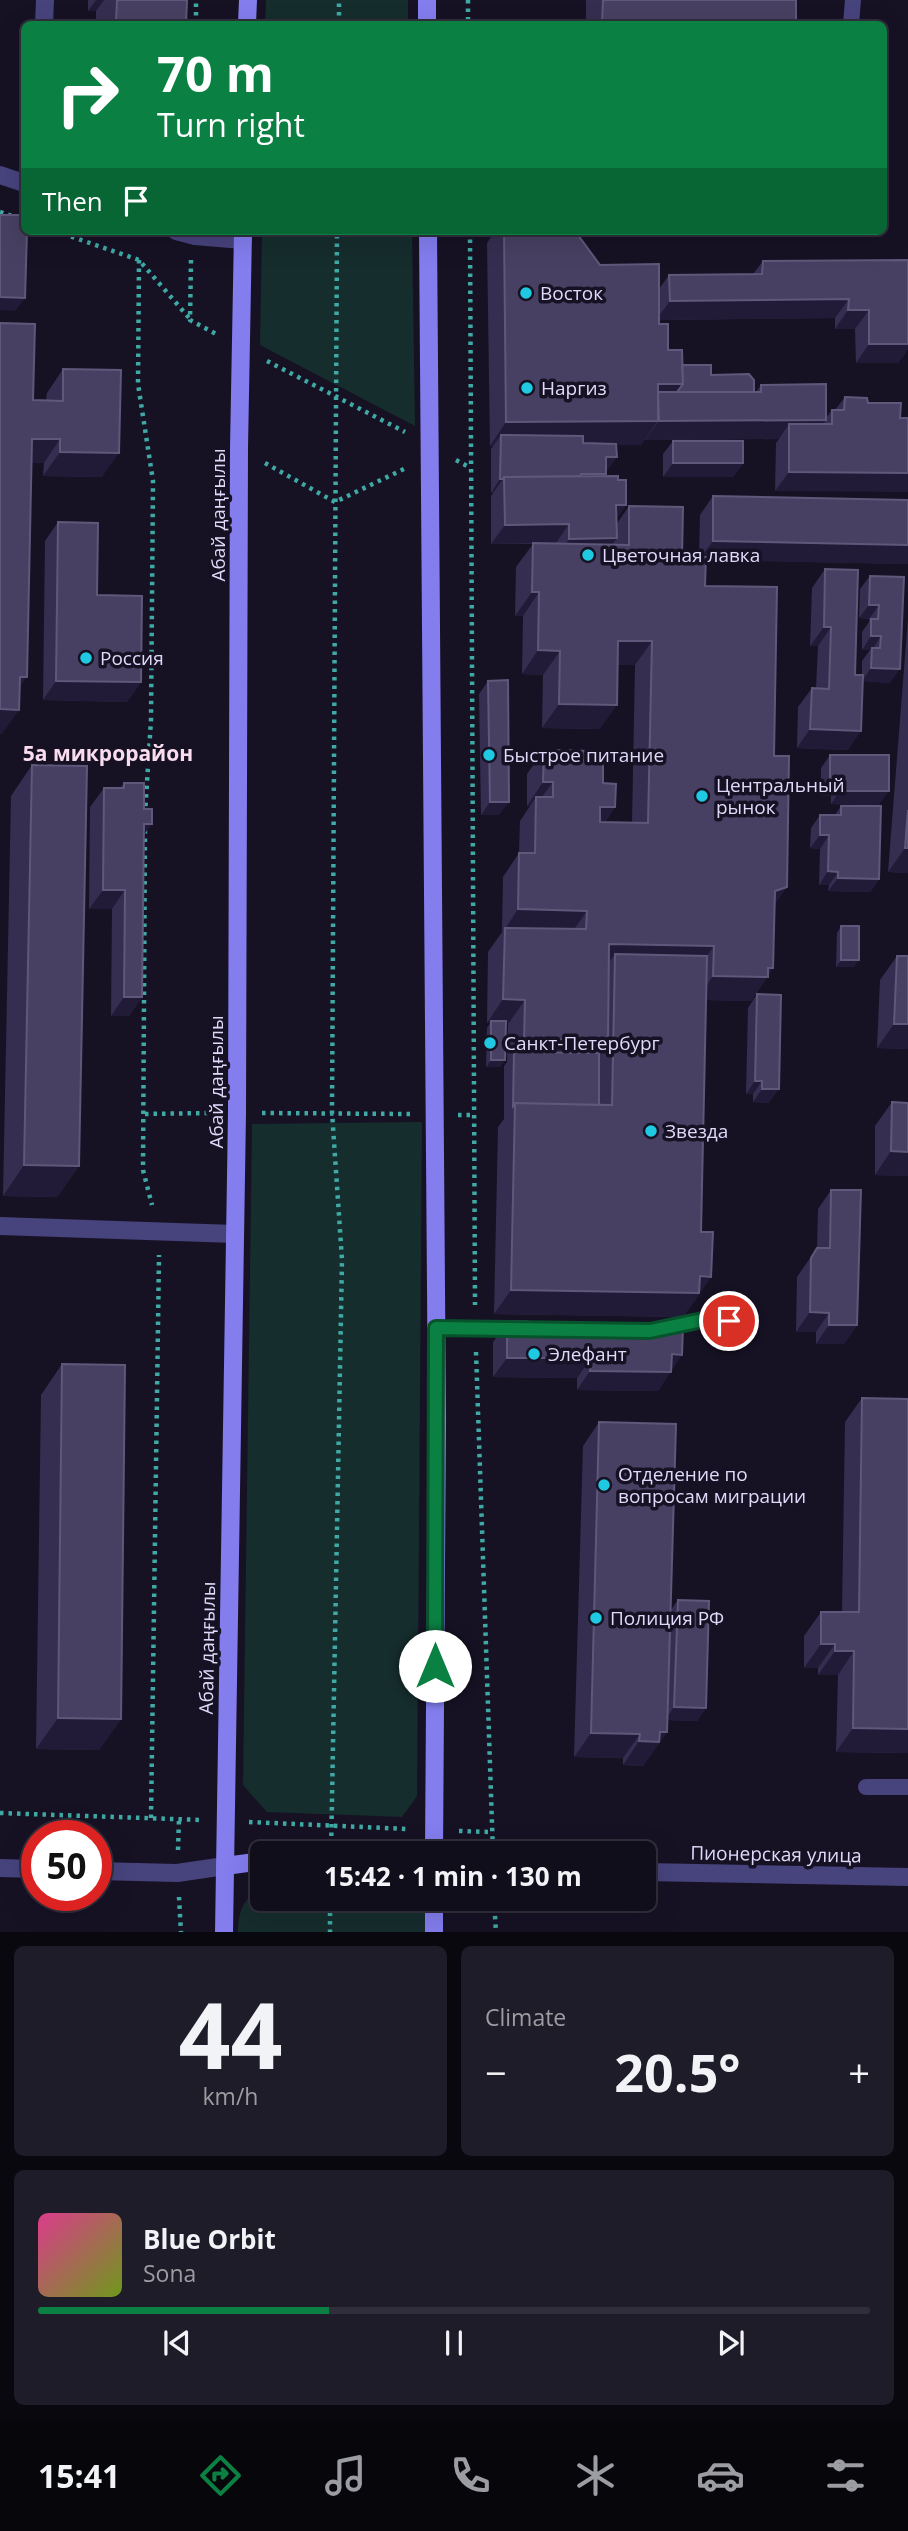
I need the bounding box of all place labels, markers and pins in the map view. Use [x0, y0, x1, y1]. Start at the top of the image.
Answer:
place label: Восток [540, 280, 603, 306]
marker: Восток [518, 285, 534, 301]
place label: Наргиз [541, 375, 607, 401]
marker: Наргиз [519, 380, 535, 396]
place label: Цветочная лавка [602, 542, 760, 568]
marker: Цветочная лавка [580, 547, 596, 563]
place label: Россия [100, 645, 164, 671]
marker: Россия [78, 650, 94, 666]
place label: Быстрое питание [503, 742, 664, 768]
marker: Быстрое питание [481, 747, 497, 763]
place label: Центральный рынок [716, 772, 845, 820]
marker: Центральный рынок [694, 788, 710, 804]
place label: Санкт-Петербург [504, 1030, 660, 1056]
marker: Санкт-Петербург [482, 1035, 498, 1051]
place label: Звезда [665, 1118, 728, 1144]
marker: Звезда [643, 1123, 659, 1139]
pin [699, 1291, 759, 1351]
place label: Элефант [548, 1341, 627, 1367]
marker: Элефант [526, 1346, 542, 1362]
place label: Отделение по вопросам миграции [618, 1461, 806, 1509]
marker: Отделение по вопросам миграции [596, 1477, 612, 1493]
place label: Полиция РФ [610, 1605, 724, 1631]
marker: Полиция РФ [588, 1610, 604, 1626]

